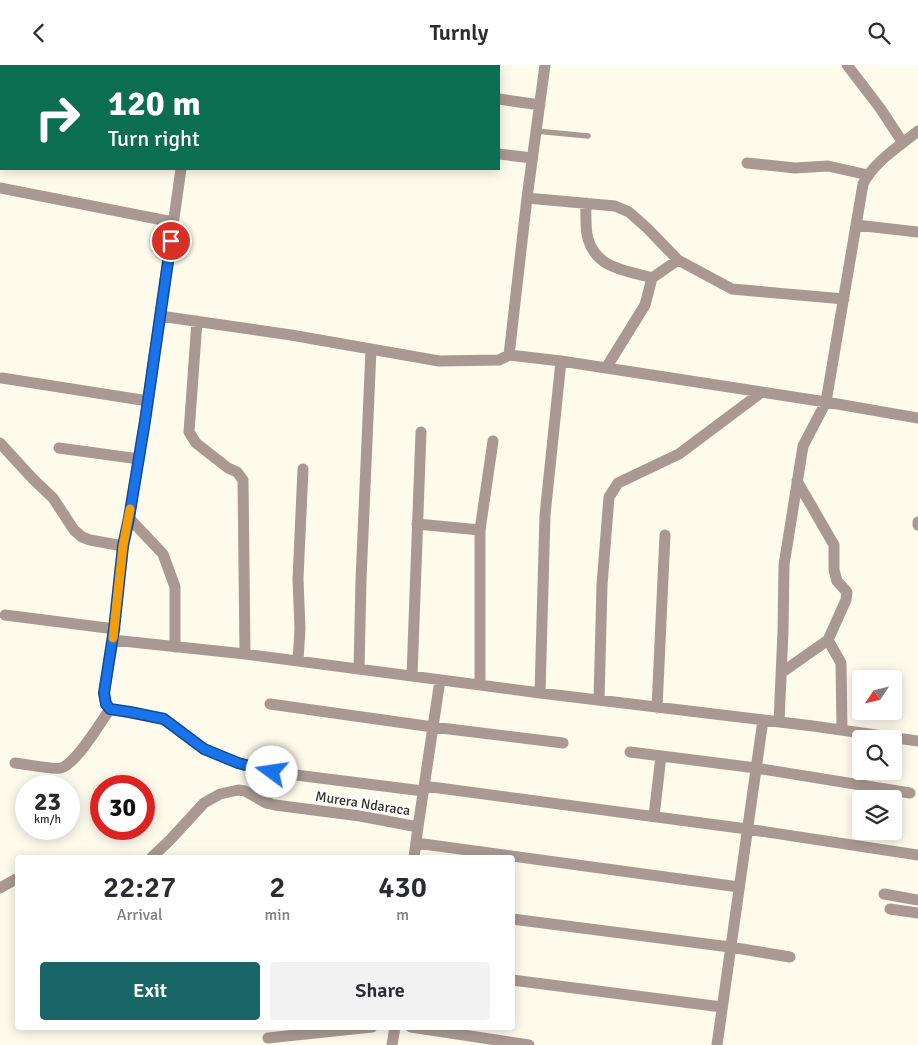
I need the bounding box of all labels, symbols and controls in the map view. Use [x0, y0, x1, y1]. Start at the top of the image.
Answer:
icon: back [25, 19, 53, 47]
text: Turnly [430, 19, 488, 46]
icon: search [865, 19, 893, 47]
text: 120 m [108, 82, 201, 125]
icon: right [25, 85, 90, 150]
text: Turn right [108, 125, 200, 152]
pin [150, 220, 192, 262]
icon: arrive [157, 227, 185, 255]
north arrow [852, 670, 902, 720]
map controls [852, 670, 902, 840]
button: search [852, 730, 902, 780]
position arrow [245, 745, 297, 797]
speed limit sign: 30 [90, 775, 155, 840]
text: 23 [34, 786, 61, 817]
street label: Murera Ndaraca [314, 788, 412, 819]
button: layers [852, 790, 902, 840]
text: km/h [34, 812, 61, 827]
text: 22:27 [103, 869, 176, 906]
text: 2 [269, 869, 285, 906]
text: 430 [378, 869, 427, 906]
text: Arrival [117, 905, 163, 925]
text: min [264, 905, 290, 925]
text: m [396, 905, 409, 925]
button: Exit [40, 962, 260, 1020]
button: Share [270, 962, 490, 1020]

